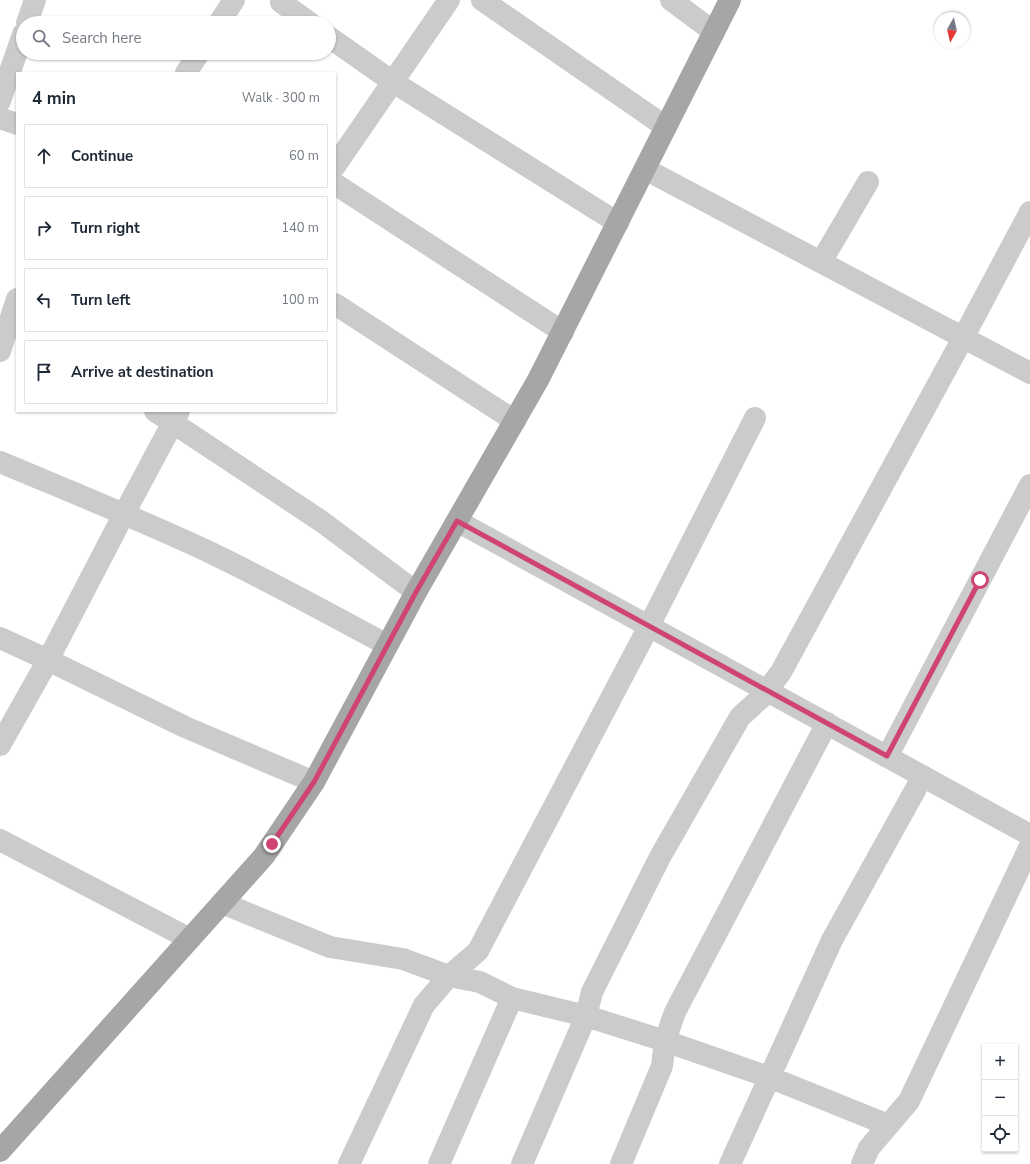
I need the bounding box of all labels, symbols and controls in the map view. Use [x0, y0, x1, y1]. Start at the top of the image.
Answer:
north arrow [934, 12, 970, 48]
search box [16, 16, 336, 60]
icon: search [30, 27, 52, 49]
text: Search here [62, 28, 142, 48]
text: 4 min [32, 87, 76, 110]
text: Walk · 300 m [242, 89, 320, 107]
icon: ahead [33, 145, 55, 167]
text: Continue [71, 146, 133, 166]
text: 60 m [289, 147, 319, 165]
icon: right [33, 217, 55, 239]
text: Turn right [71, 218, 140, 238]
text: 140 m [281, 219, 319, 237]
icon: left [33, 289, 55, 311]
text: Turn left [71, 290, 130, 310]
text: 100 m [281, 291, 319, 309]
icon: arrive [33, 361, 55, 383]
text: Arrive at destination [71, 362, 214, 382]
route start [971, 571, 989, 589]
route end [263, 835, 281, 853]
map controls [982, 1044, 1018, 1152]
button: + [982, 1044, 1018, 1080]
button: − [982, 1080, 1018, 1116]
button: locate [982, 1116, 1018, 1152]

